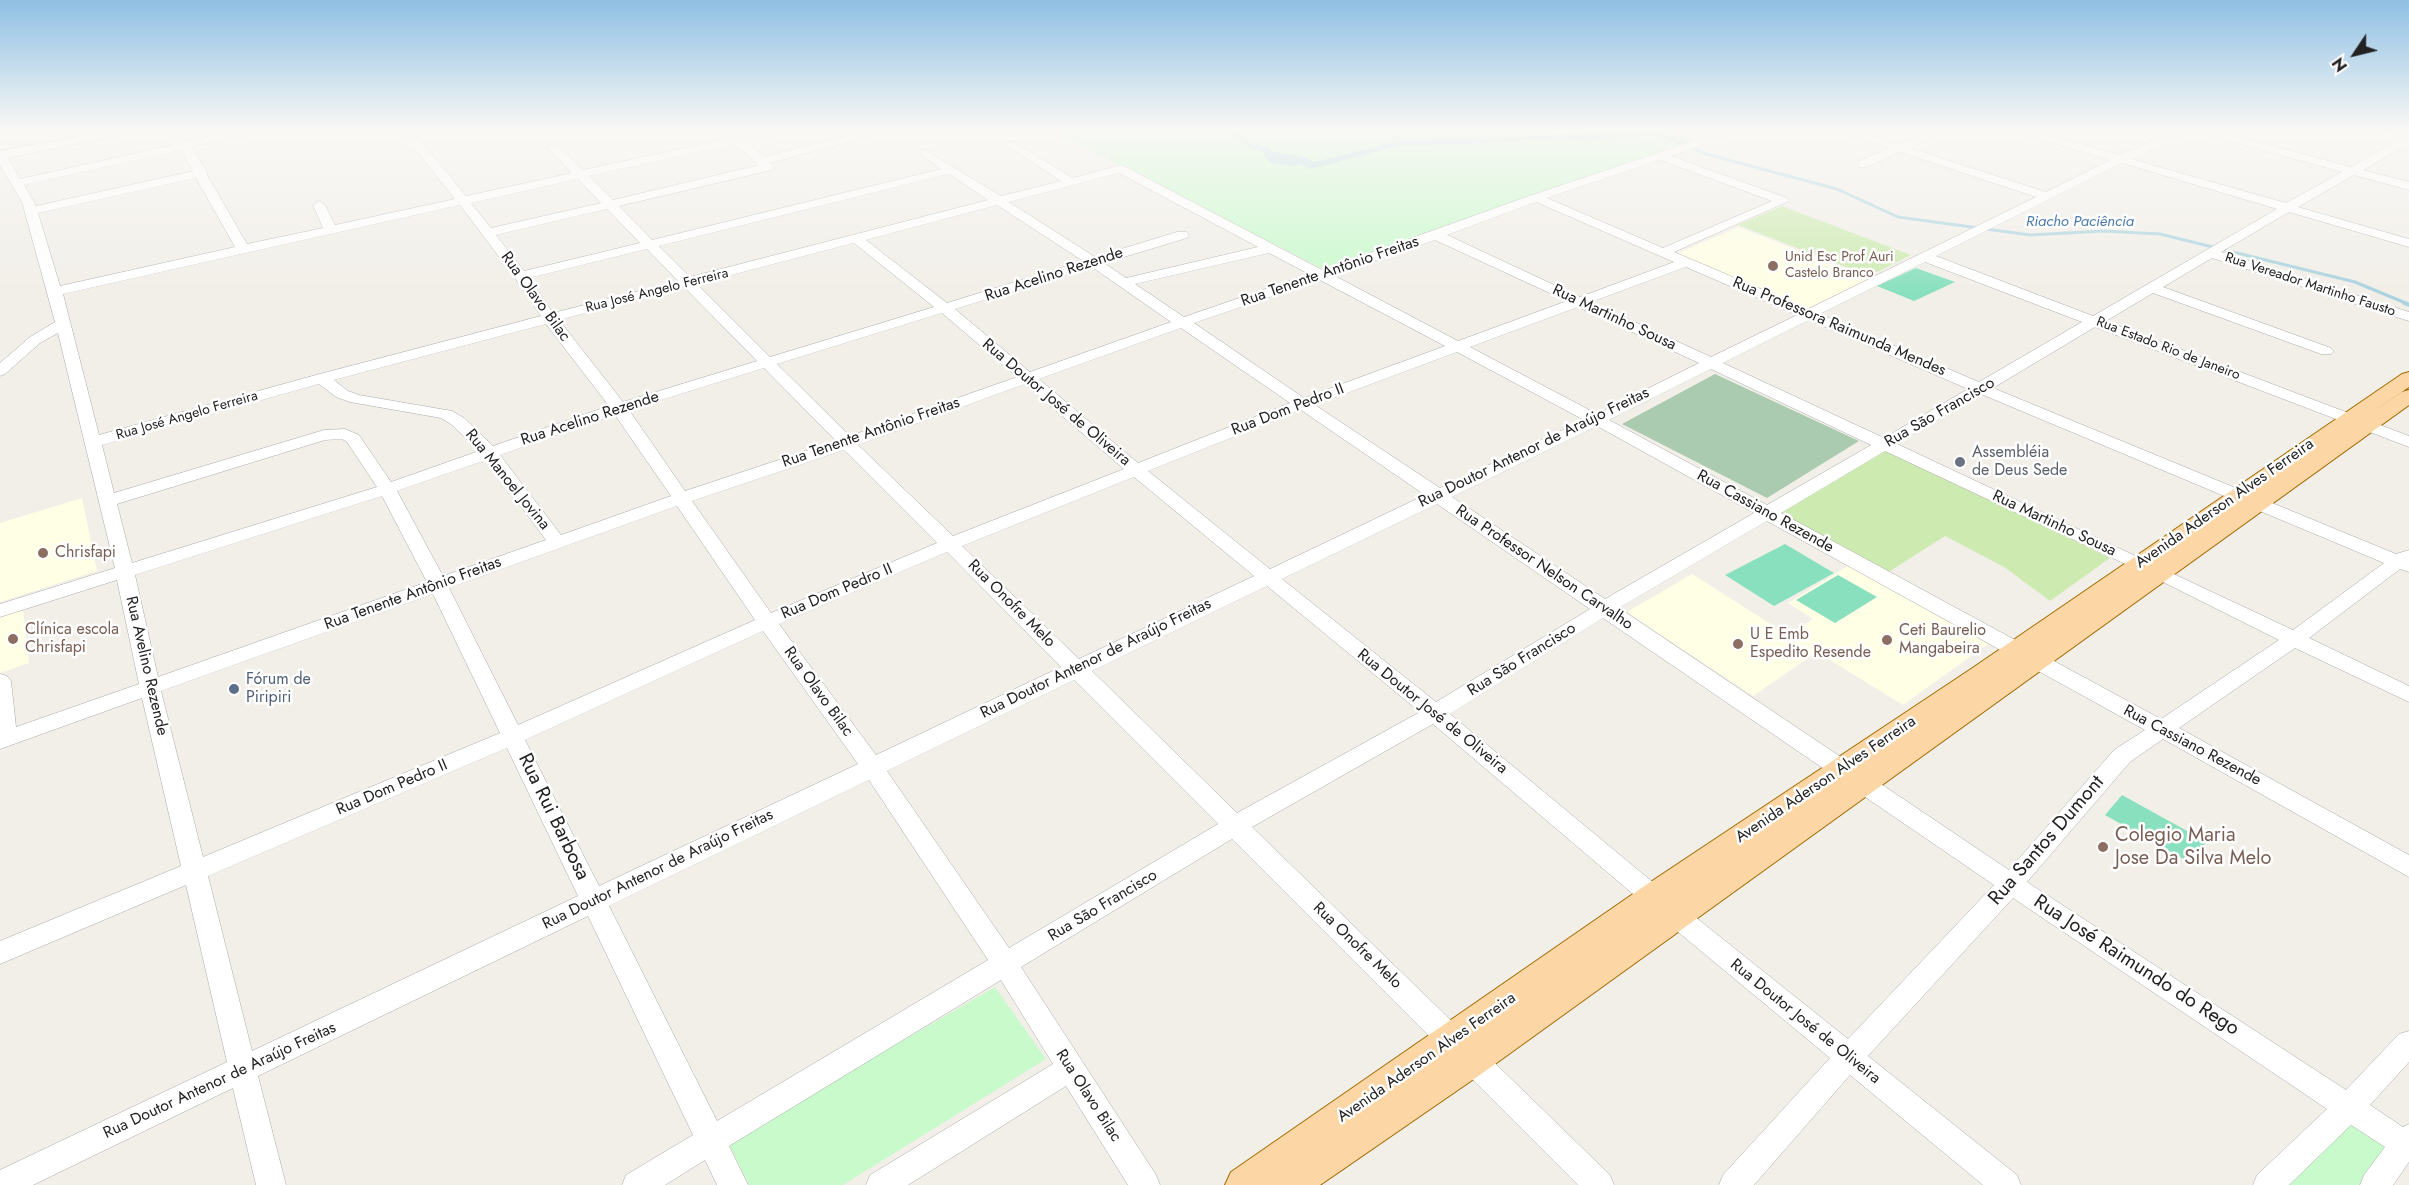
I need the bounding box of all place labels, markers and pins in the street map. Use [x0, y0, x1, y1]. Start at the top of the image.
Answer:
place label: Unid Esc Prof Auri Castelo Branco [1785, 250, 1894, 282]
marker: Unid Esc Prof Auri Castelo Branco [1766, 259, 1780, 273]
place label: Assembléia de Deus Sede [1972, 443, 2067, 481]
marker: Assembléia de Deus Sede [1953, 455, 1967, 469]
place label: Chrisfapi [55, 543, 116, 563]
marker: Chrisfapi [36, 546, 50, 560]
place label: Clínica escola Chrisfapi [25, 620, 119, 658]
place label: Ceti Baurelio Mangabeira [1899, 621, 1986, 659]
place label: U E Emb Espedito Resende [1750, 625, 1871, 663]
marker: Clínica escola Chrisfapi [6, 632, 20, 646]
marker: Ceti Baurelio Mangabeira [1880, 633, 1894, 647]
marker: U E Emb Espedito Resende [1731, 637, 1745, 651]
place label: Fórum de Piripiri [246, 670, 311, 708]
marker: Fórum de Piripiri [227, 682, 241, 696]
place label: Colegio Maria Jose Da Silva Melo [2115, 824, 2271, 871]
marker: Colegio Maria Jose Da Silva Melo [2096, 840, 2110, 854]

